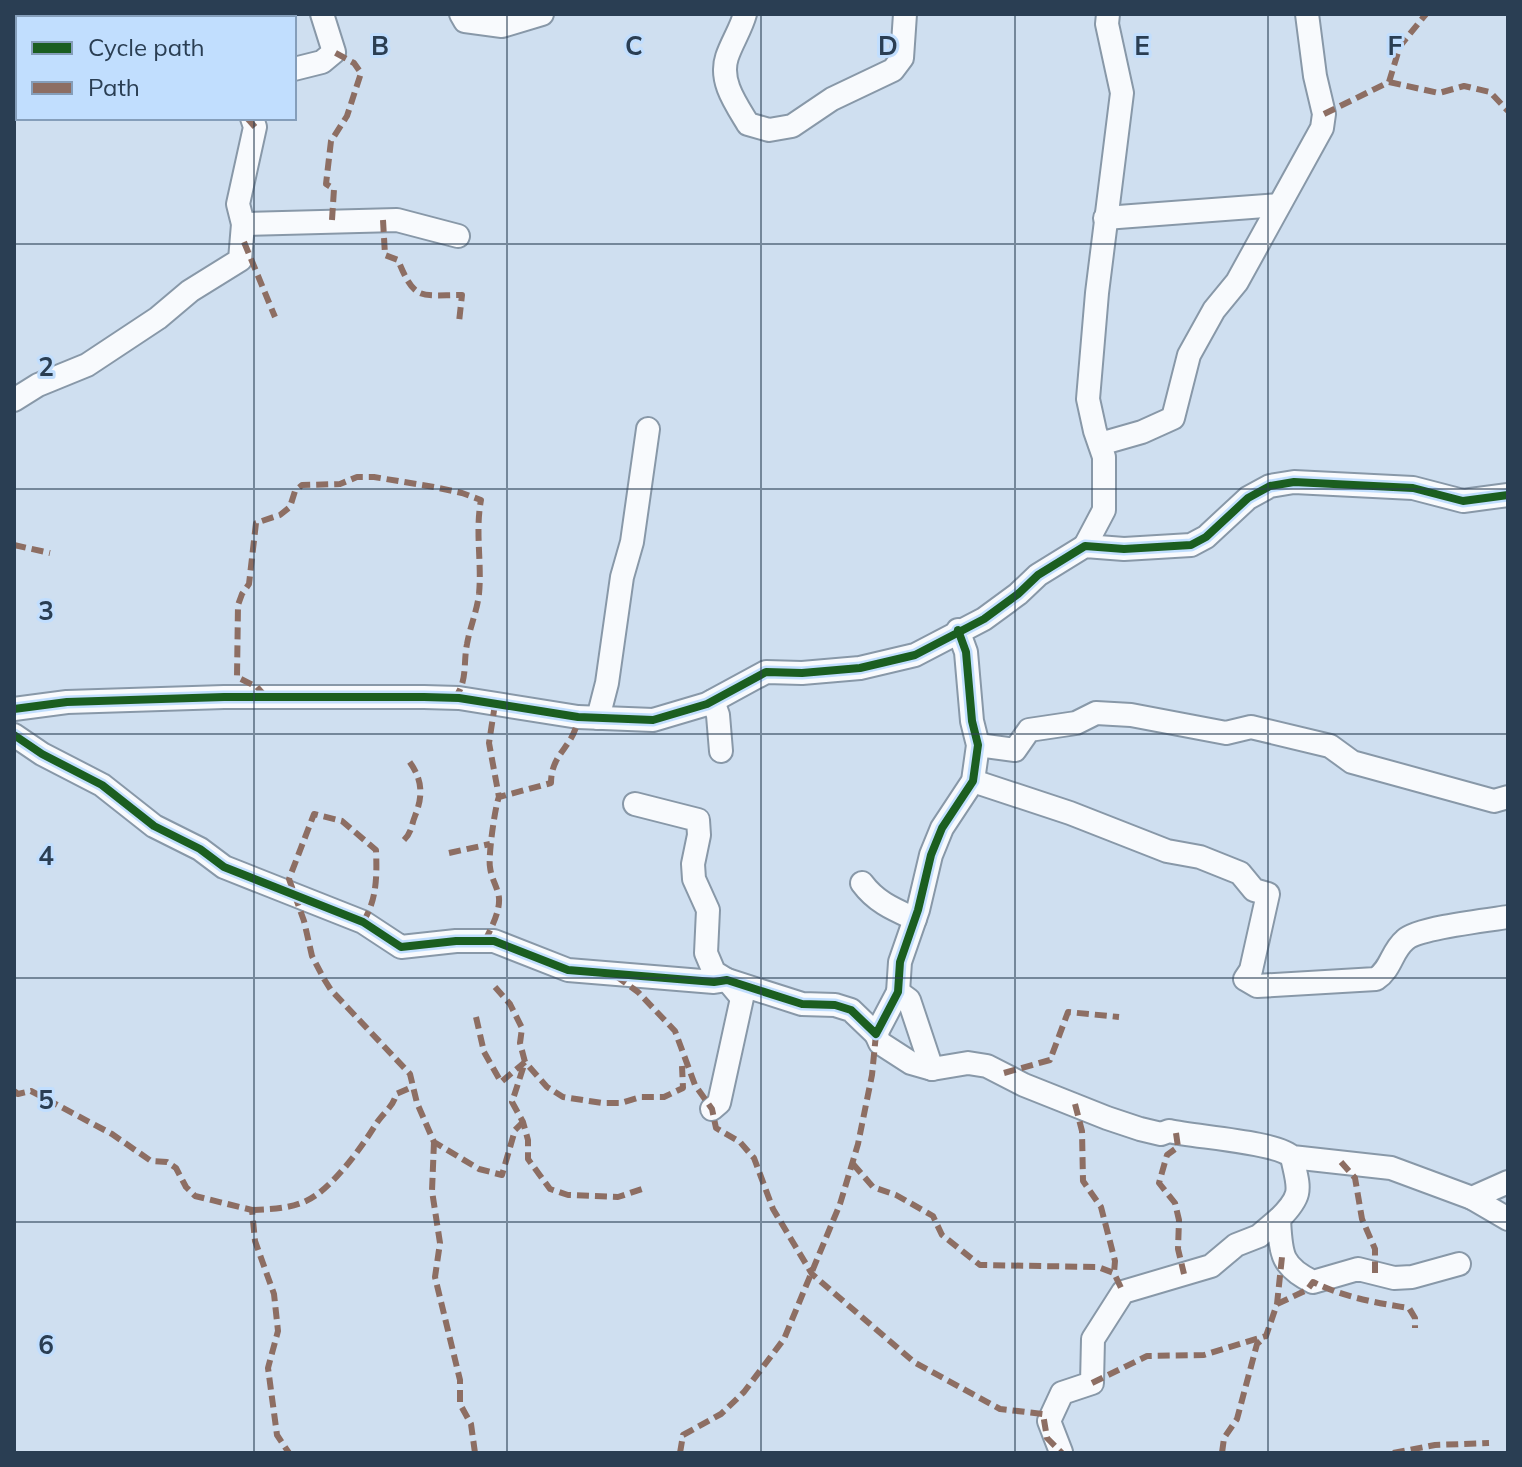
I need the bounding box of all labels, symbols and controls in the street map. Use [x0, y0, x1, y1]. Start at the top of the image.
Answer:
legend [16, 16, 296, 120]
text: B [371, 29, 389, 62]
text: C [625, 29, 643, 62]
text: D [878, 29, 898, 62]
text: E [1134, 29, 1150, 62]
text: F [1388, 29, 1403, 62]
text: Cycle path [88, 32, 205, 62]
text: Path [88, 72, 140, 102]
text: 2 [38, 350, 54, 383]
text: 3 [38, 594, 54, 627]
text: 4 [38, 839, 54, 872]
text: 5 [38, 1083, 54, 1116]
text: 6 [38, 1328, 54, 1361]

